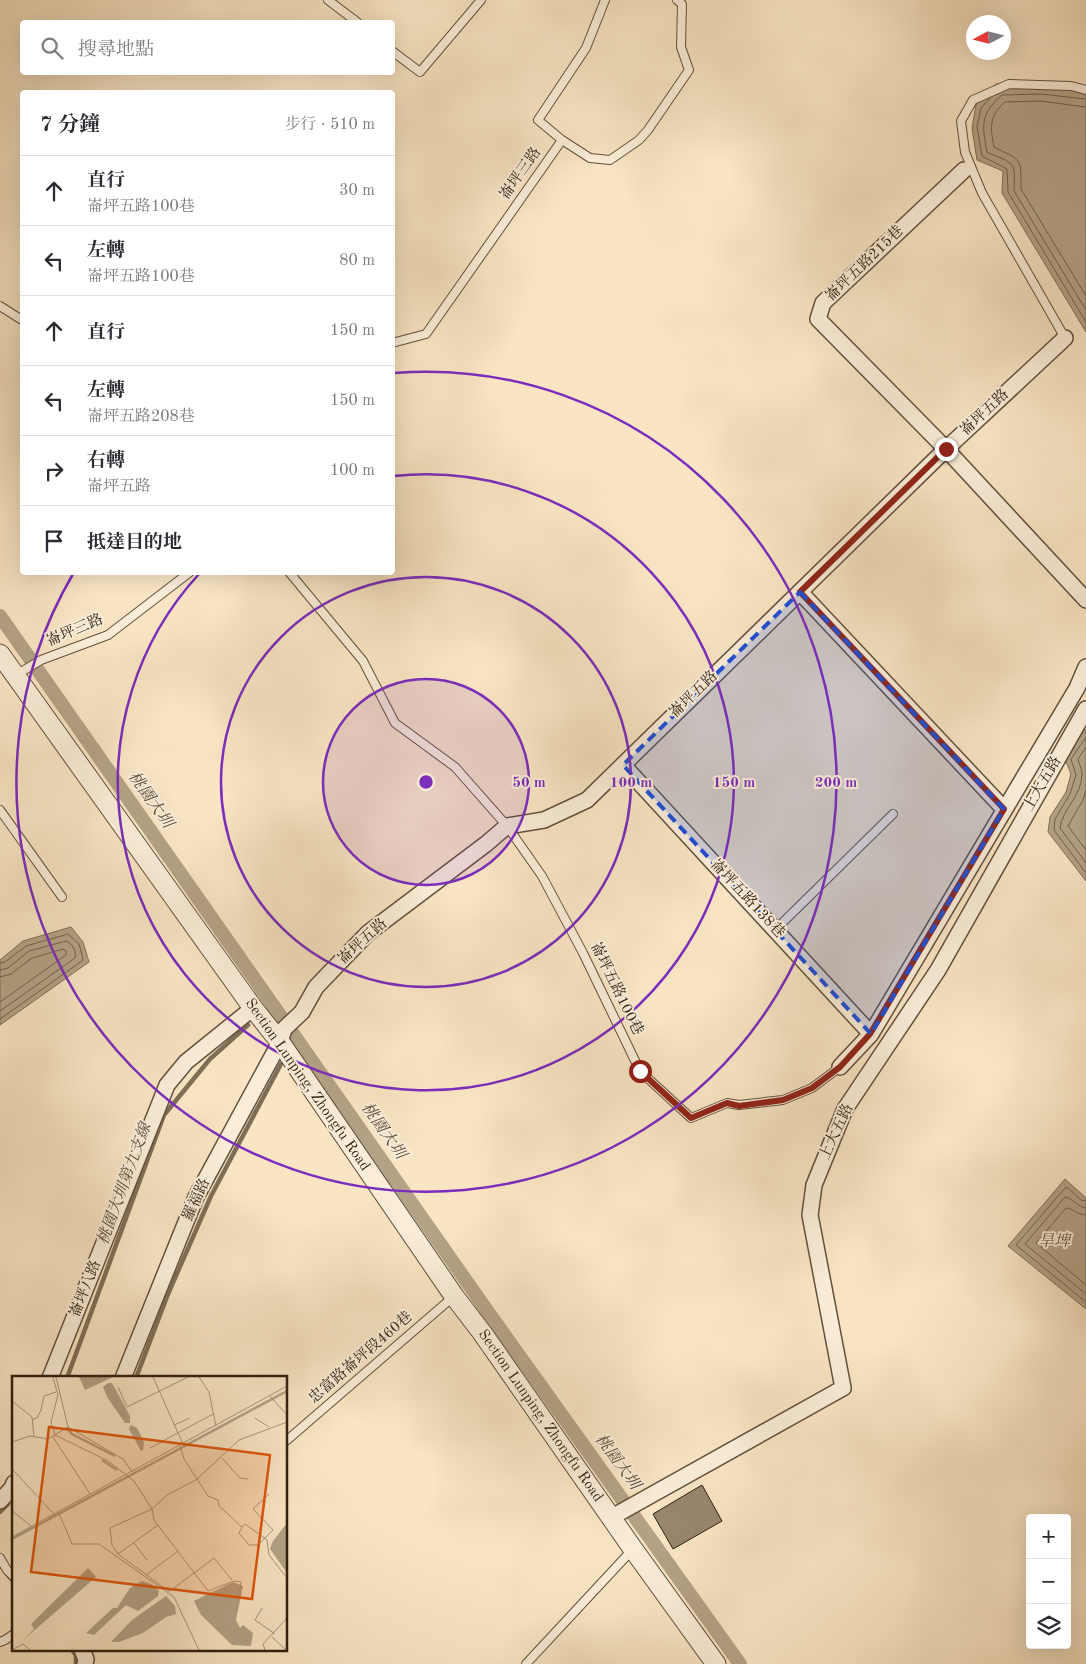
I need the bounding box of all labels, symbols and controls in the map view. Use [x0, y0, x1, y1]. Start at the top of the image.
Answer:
north arrow [966, 15, 1011, 60]
search box [20, 20, 395, 75]
icon: search [38, 34, 66, 62]
text: 搜尋地點 [78, 41, 154, 60]
text: 7 分鐘 [40, 115, 100, 136]
text: 步行 · 510 m [285, 117, 375, 133]
street label: 崙坪三路 [496, 144, 544, 203]
text: 直行 [87, 172, 125, 191]
icon: ahead [40, 177, 68, 205]
text: 30 m [339, 183, 375, 199]
text: 崙坪五路100巷 [87, 199, 195, 215]
street label: 崙坪五路215巷 [822, 222, 907, 305]
text: 左轉 [87, 242, 125, 261]
icon: left [40, 247, 68, 275]
text: 80 m [339, 253, 375, 269]
text: 崙坪五路100巷 [87, 269, 195, 285]
icon: ahead [40, 317, 68, 345]
text: 150 m [330, 323, 375, 339]
text: 直行 [87, 324, 125, 343]
text: 左轉 [87, 382, 125, 401]
street label: 崙坪五路 [957, 386, 1012, 439]
icon: left [40, 387, 68, 415]
text: 150 m [330, 393, 375, 409]
text: 崙坪五路208巷 [87, 409, 195, 425]
route end [935, 438, 958, 461]
text: 右轉 [87, 452, 125, 471]
icon: right [40, 457, 68, 485]
text: 100 m [330, 463, 375, 479]
text: 崙坪五路 [87, 479, 151, 495]
icon: arrive [40, 527, 68, 555]
text: 抵達目的地 [87, 534, 182, 553]
street label: 崙坪三路 [44, 611, 106, 650]
street label: 崙坪五路 [666, 667, 721, 721]
street label: 上大五路 [1020, 753, 1064, 814]
water label: 桃園大圳 [125, 768, 178, 833]
centre of rings [417, 773, 435, 791]
text: 50 m [512, 776, 546, 791]
text: 100 m [610, 776, 652, 791]
text: 150 m [713, 776, 755, 791]
text: 200 m [815, 776, 857, 791]
street label: 崙坪五路138巷 [707, 856, 788, 941]
street label: 崙坪五路 [334, 915, 390, 968]
street label: 崙坪五路100巷 [587, 939, 647, 1038]
street label: Section Lunping, Zhongfu Road [242, 996, 372, 1174]
route start [629, 1060, 652, 1083]
water label: 桃園大圳 [358, 1099, 411, 1164]
street label: 上大五路 [816, 1101, 856, 1162]
water label: 桃園大圳第九支線 [94, 1119, 155, 1247]
street label: 羅福路 [179, 1176, 213, 1224]
water label: 旱埤 [1038, 1232, 1072, 1250]
street label: 崙坪八路 [66, 1258, 104, 1320]
street label: 忠富路崙坪段460巷 [305, 1308, 415, 1407]
street label: Section Lunping, Zhongfu Road [475, 1327, 605, 1505]
inset map [12, 1376, 288, 1652]
water label: 桃園大圳 [592, 1430, 646, 1495]
map controls [1026, 1514, 1071, 1649]
button: + [1026, 1514, 1071, 1559]
button: − [1026, 1559, 1071, 1604]
button: layers [1026, 1604, 1071, 1649]

